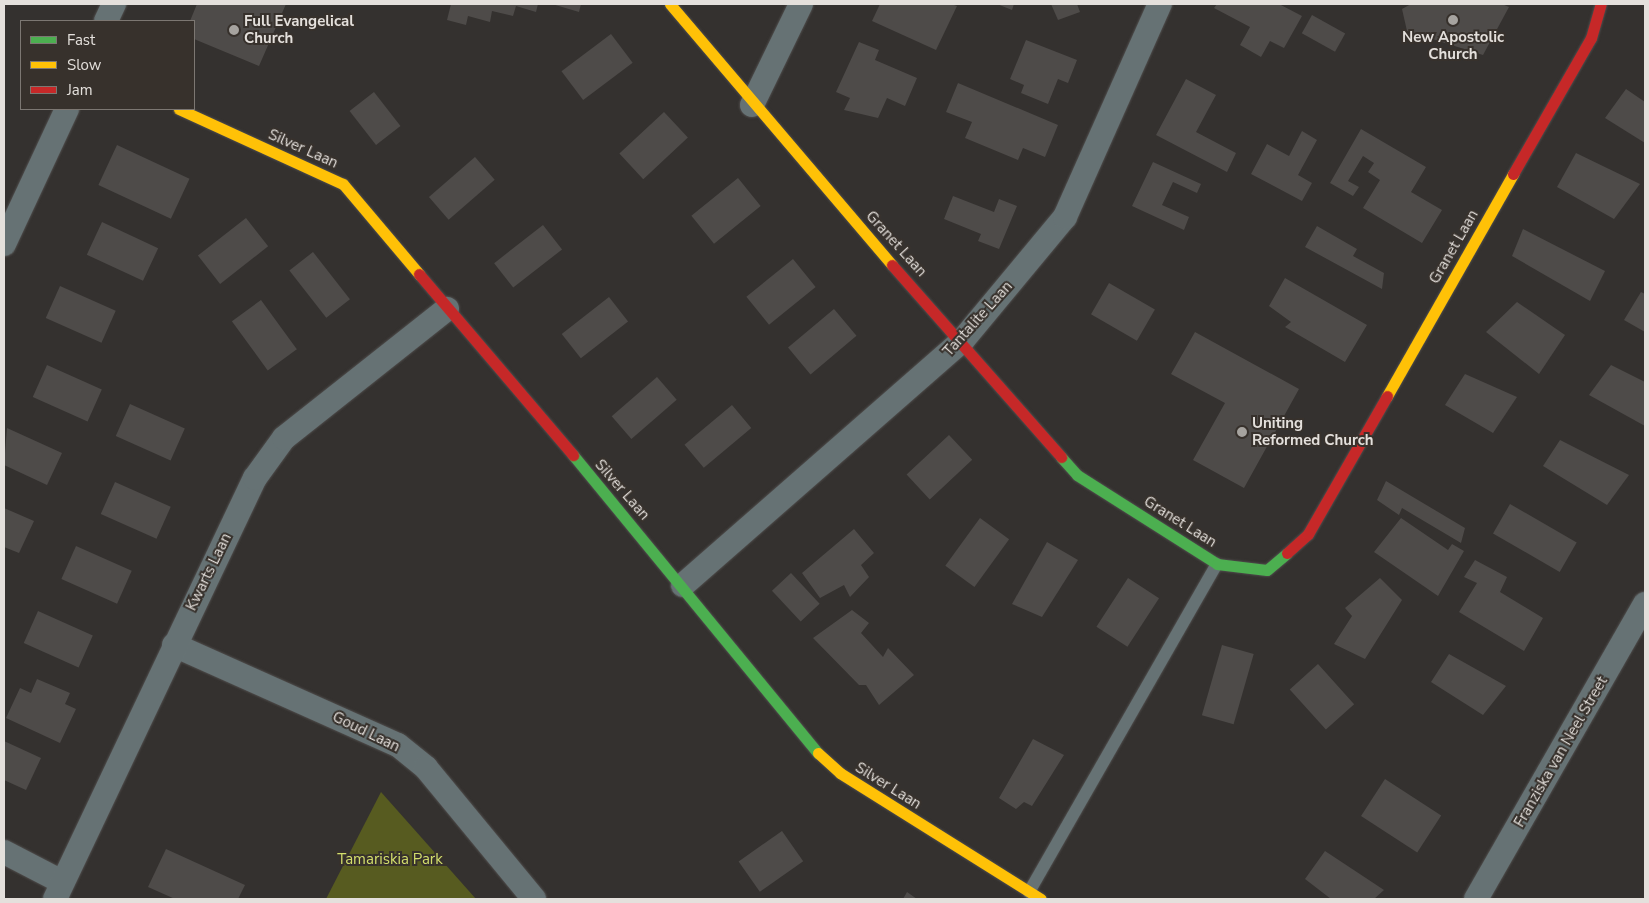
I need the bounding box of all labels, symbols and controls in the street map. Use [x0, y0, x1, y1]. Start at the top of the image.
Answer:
place label: Full Evangelical Church [244, 12, 354, 47]
marker: New Apostolic Church [1447, 14, 1459, 26]
legend [20, 20, 195, 110]
marker: Full Evangelical Church [228, 24, 240, 36]
place label: New Apostolic Church [1402, 28, 1504, 63]
text: Fast [67, 30, 95, 50]
text: Slow [67, 55, 101, 75]
text: Jam [67, 80, 93, 100]
street label: Silver Laan [265, 126, 341, 172]
street label: Granet Laan [862, 207, 930, 281]
street label: Granet Laan [1426, 207, 1482, 287]
street label: Tantalite Laan [940, 278, 1016, 360]
place label: Uniting Reformed Church [1252, 414, 1374, 449]
marker: Uniting Reformed Church [1236, 426, 1248, 438]
street label: Silver Laan [591, 456, 653, 524]
street label: Granet Laan [1140, 493, 1220, 551]
street label: Kwarts Laan [182, 530, 236, 614]
street label: Franziska van Neel Street [1510, 674, 1612, 830]
street label: Goud Laan [329, 708, 403, 756]
street label: Silver Laan [852, 759, 924, 813]
park label: Tamariskia Park [337, 851, 443, 869]

